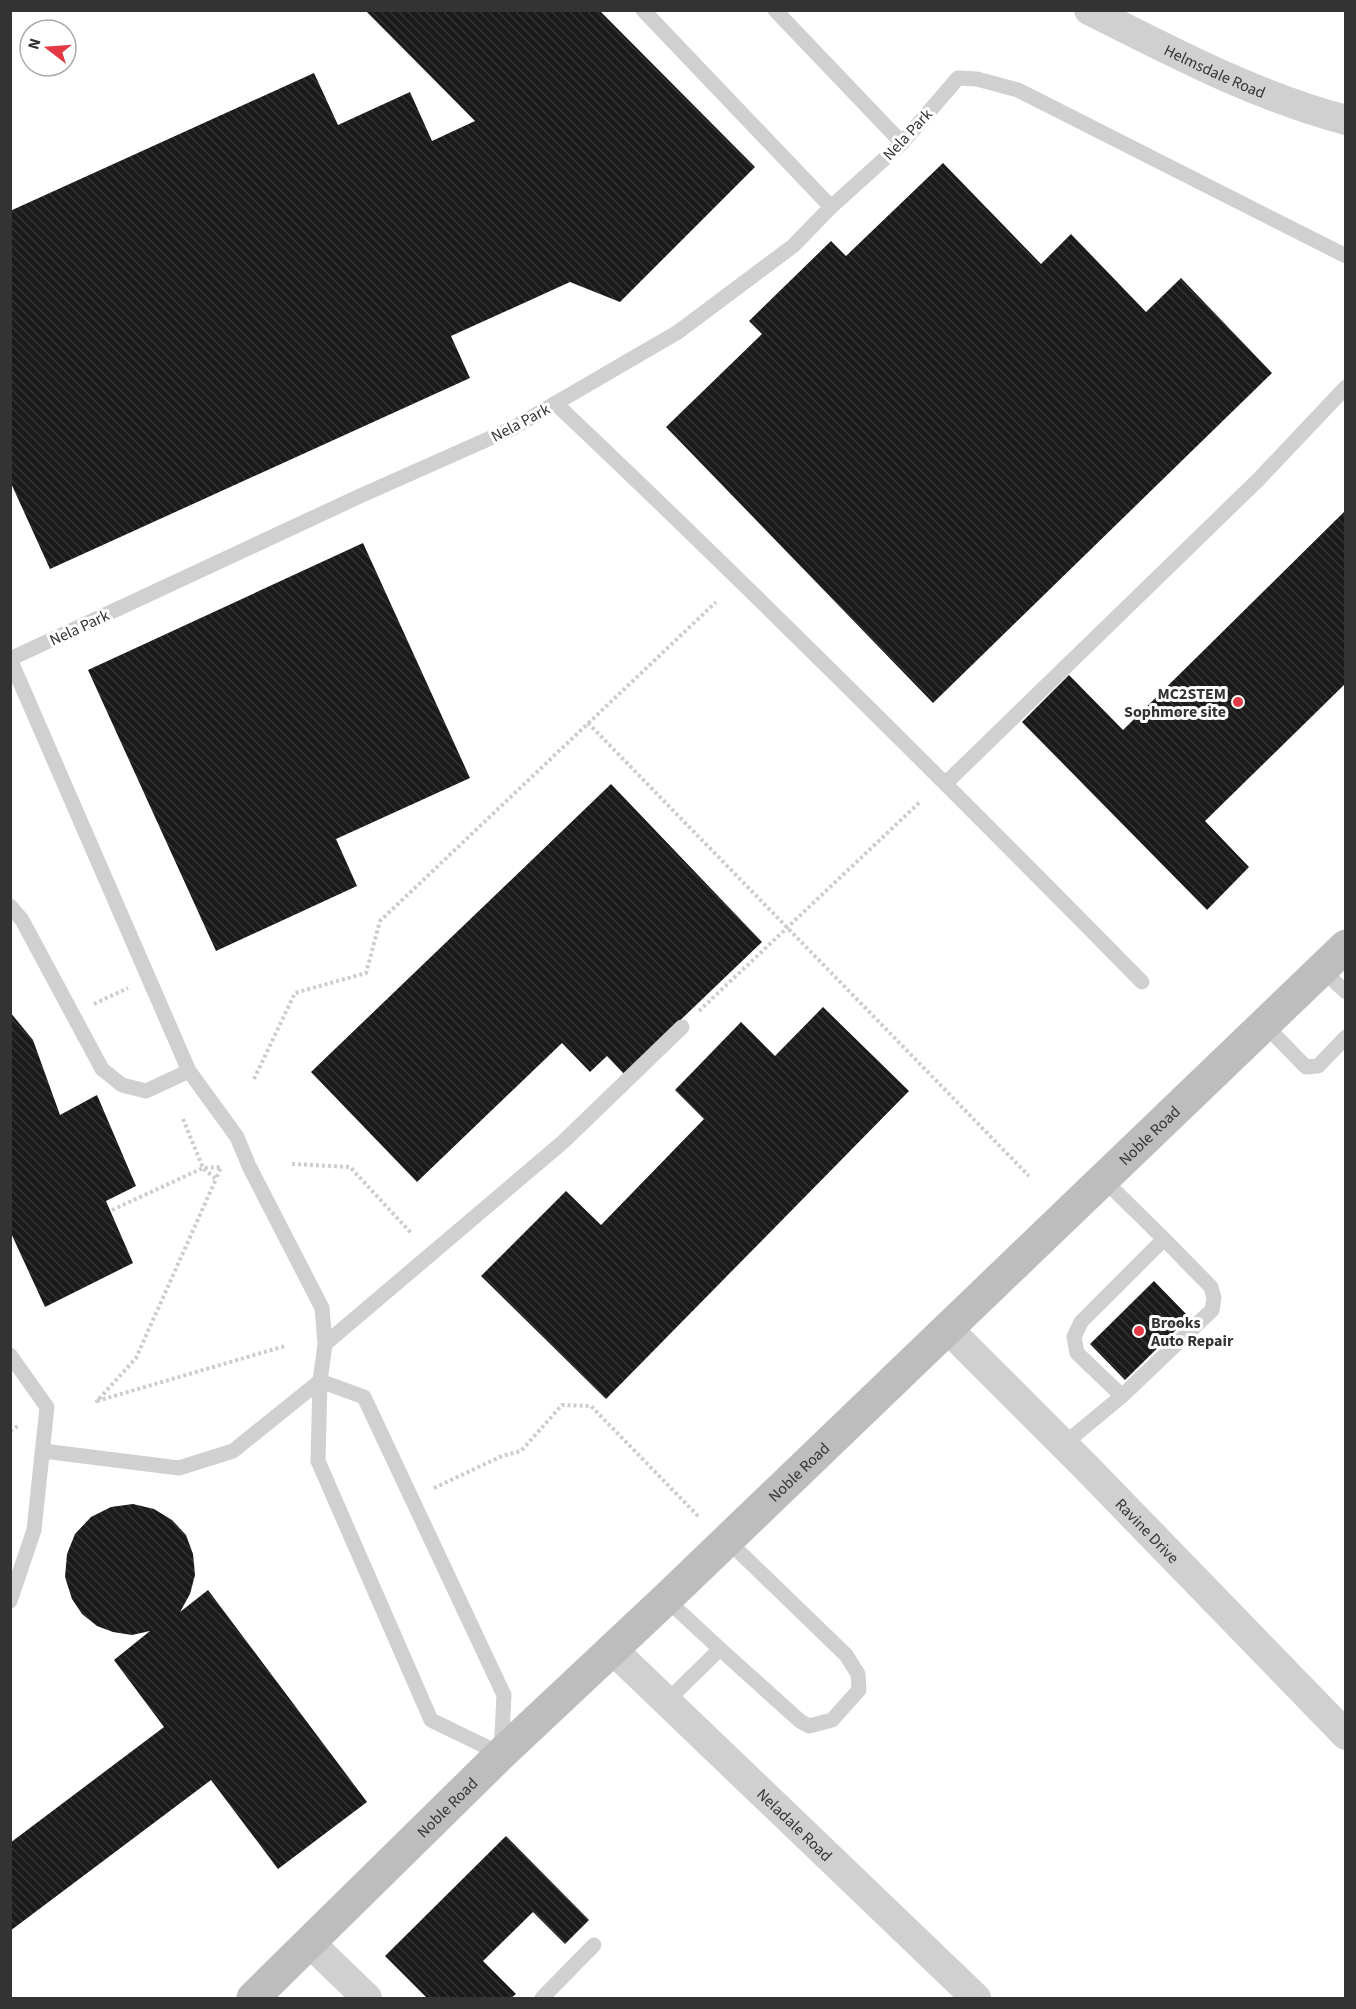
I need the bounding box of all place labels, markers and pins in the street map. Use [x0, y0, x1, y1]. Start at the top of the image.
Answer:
place label: MC2STEM Sophmore site [1124, 683, 1226, 723]
marker: MC2STEM Sophmore site [1231, 695, 1245, 709]
place label: Brooks Auto Repair [1150, 1312, 1234, 1352]
marker: Brooks Auto Repair [1132, 1324, 1146, 1338]

